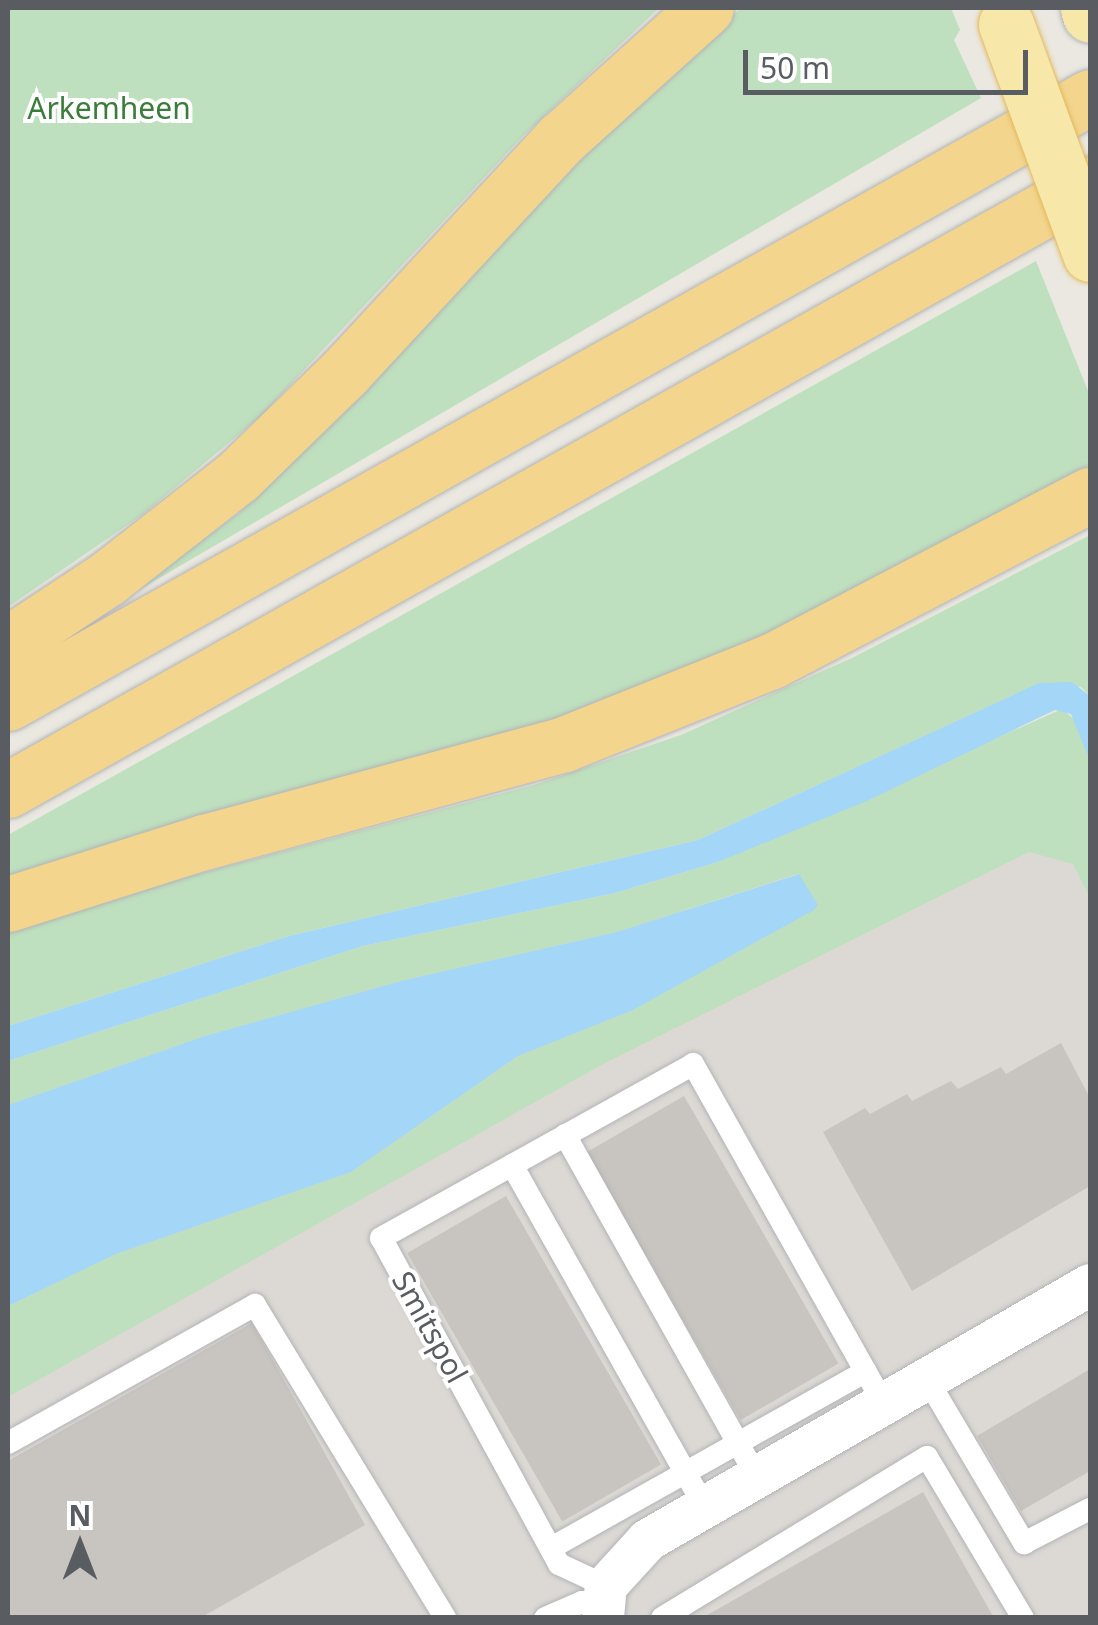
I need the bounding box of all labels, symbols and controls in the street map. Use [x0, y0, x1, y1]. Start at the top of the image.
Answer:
scale bar [748, 30, 1033, 92]
text: 50 m [760, 47, 830, 88]
park label: Arkemheen [27, 90, 191, 126]
street label: Smitspol [385, 1265, 475, 1389]
north arrow [30, 1495, 130, 1595]
text: N [69, 1496, 91, 1534]

